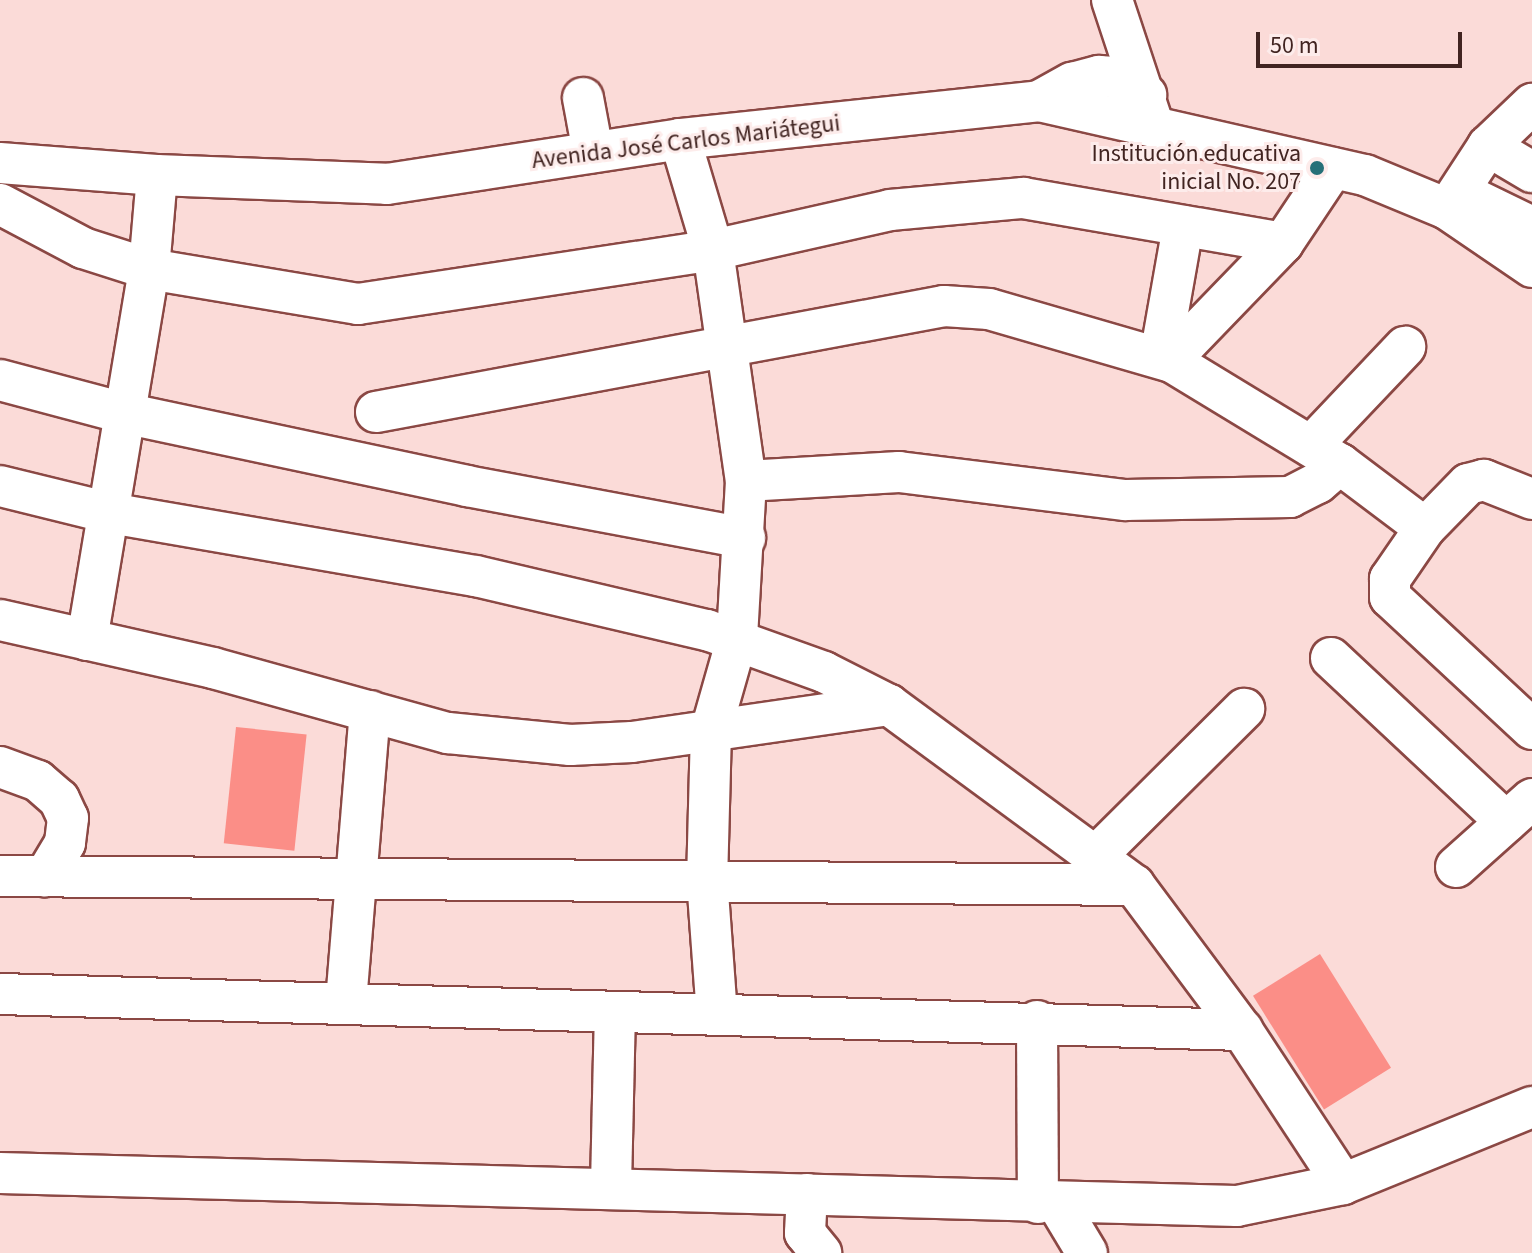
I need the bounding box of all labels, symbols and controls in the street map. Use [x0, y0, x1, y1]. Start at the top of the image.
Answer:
scale bar [1260, 16, 1466, 66]
text: 50 m [1270, 28, 1319, 63]
street label: Avenida José Carlos Mariátegui [530, 109, 842, 175]
place label: Institución educativa inicial No. 207 [1091, 140, 1301, 196]
marker: Institución educativa inicial No. 207 [1308, 159, 1326, 177]

